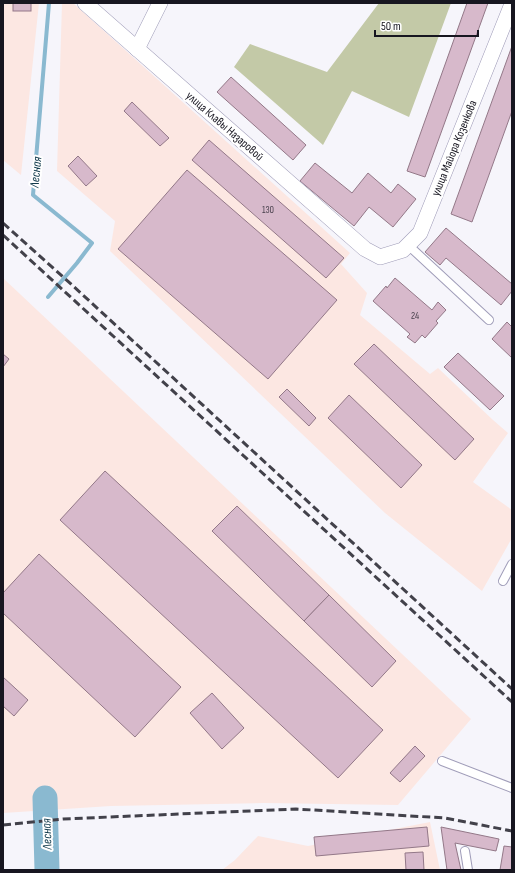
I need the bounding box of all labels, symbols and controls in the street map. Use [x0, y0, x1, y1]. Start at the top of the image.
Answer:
scale bar [375, 12, 478, 38]
text: 50 m [381, 19, 401, 34]
street label: улица Клавы Назаровой [183, 89, 267, 164]
street label: улица Майора Козенкова [428, 98, 481, 198]
water label: Лесная [27, 156, 45, 189]
house number: 130 [262, 204, 274, 216]
house number: 24 [411, 310, 419, 322]
water label: Лесная [38, 818, 56, 851]

